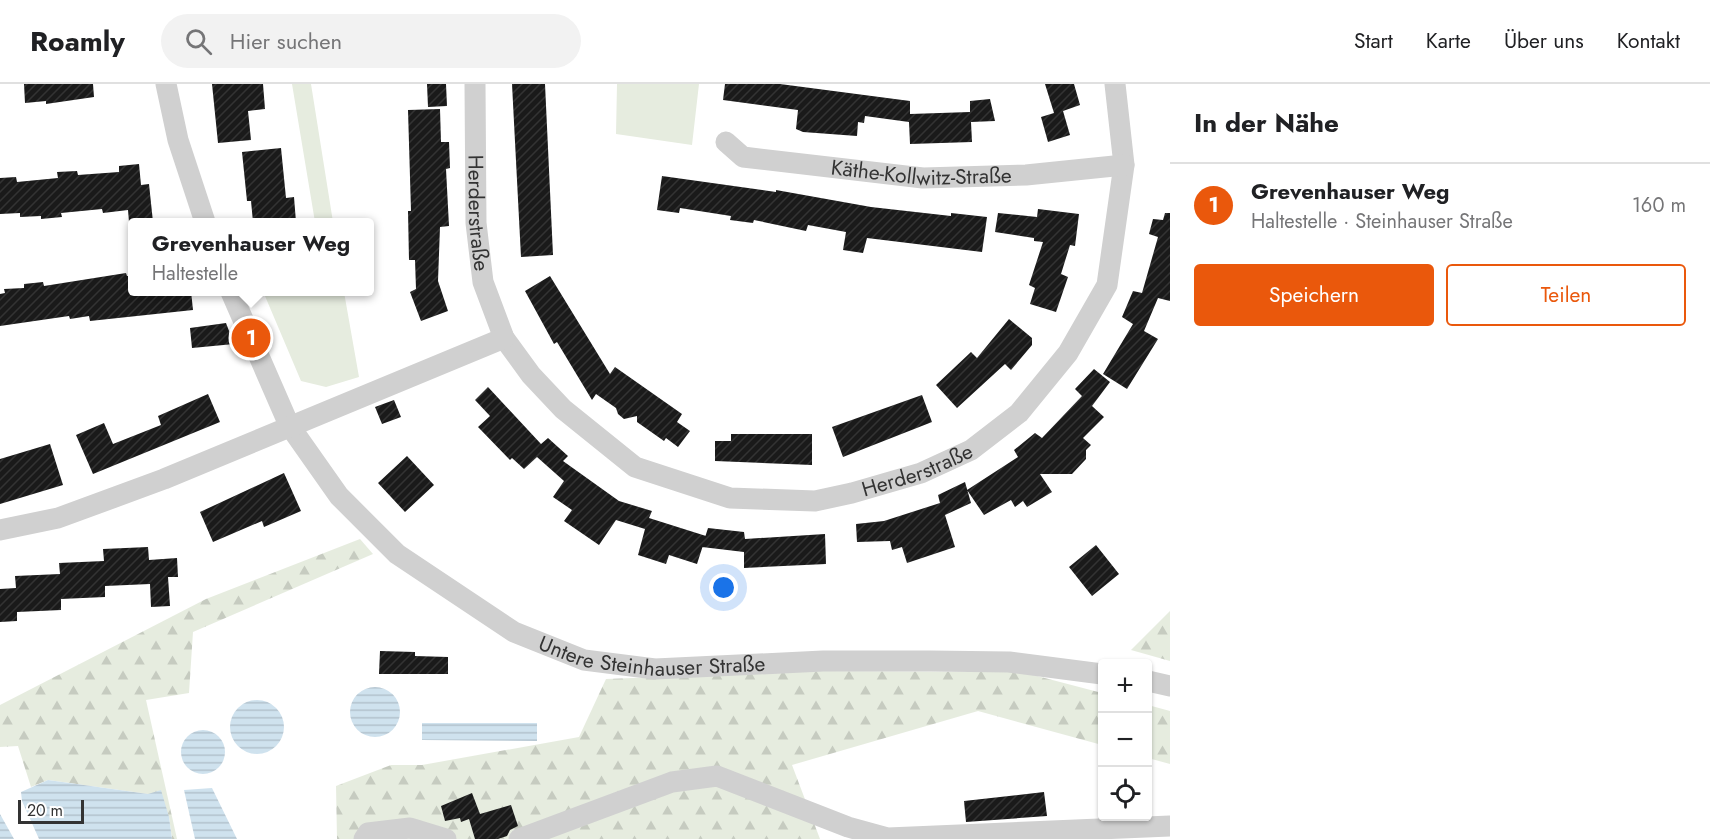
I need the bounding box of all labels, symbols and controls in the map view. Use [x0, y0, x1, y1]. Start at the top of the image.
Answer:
search box [161, 14, 581, 68]
text: Roamly [30, 21, 125, 62]
icon: search [182, 25, 215, 58]
text: Hier suchen [230, 25, 342, 57]
text: Start [1354, 26, 1393, 56]
text: Karte [1426, 26, 1471, 56]
text: Über uns [1504, 26, 1584, 56]
text: Kontakt [1617, 26, 1680, 56]
text: In der Nähe [1194, 104, 1339, 142]
street label: Käthe-Kollwitz-Straße [829, 152, 1012, 193]
street label: Herderstraße [461, 155, 497, 273]
text: Grevenhauser Weg [1251, 175, 1449, 207]
text: 1 [1208, 191, 1219, 220]
text: 160 m [1632, 191, 1686, 220]
text: Haltestelle · Steinhauser Straße [1251, 207, 1513, 236]
popup [128, 218, 374, 296]
text: Grevenhauser Weg [152, 227, 350, 259]
text: Haltestelle [152, 259, 238, 288]
button: Speichern [1194, 264, 1434, 326]
button: Teilen [1446, 264, 1686, 326]
pin: 1 [232, 316, 270, 360]
street label: Herderstraße [858, 436, 978, 504]
your location [709, 573, 738, 602]
street label: Untere Steinhauser Straße [534, 628, 766, 684]
map controls [1098, 659, 1152, 821]
button: + [1098, 659, 1152, 713]
button: − [1098, 713, 1152, 767]
button: locate [1098, 767, 1152, 821]
scale bar [18, 797, 84, 824]
text: 20 m [27, 799, 63, 822]

